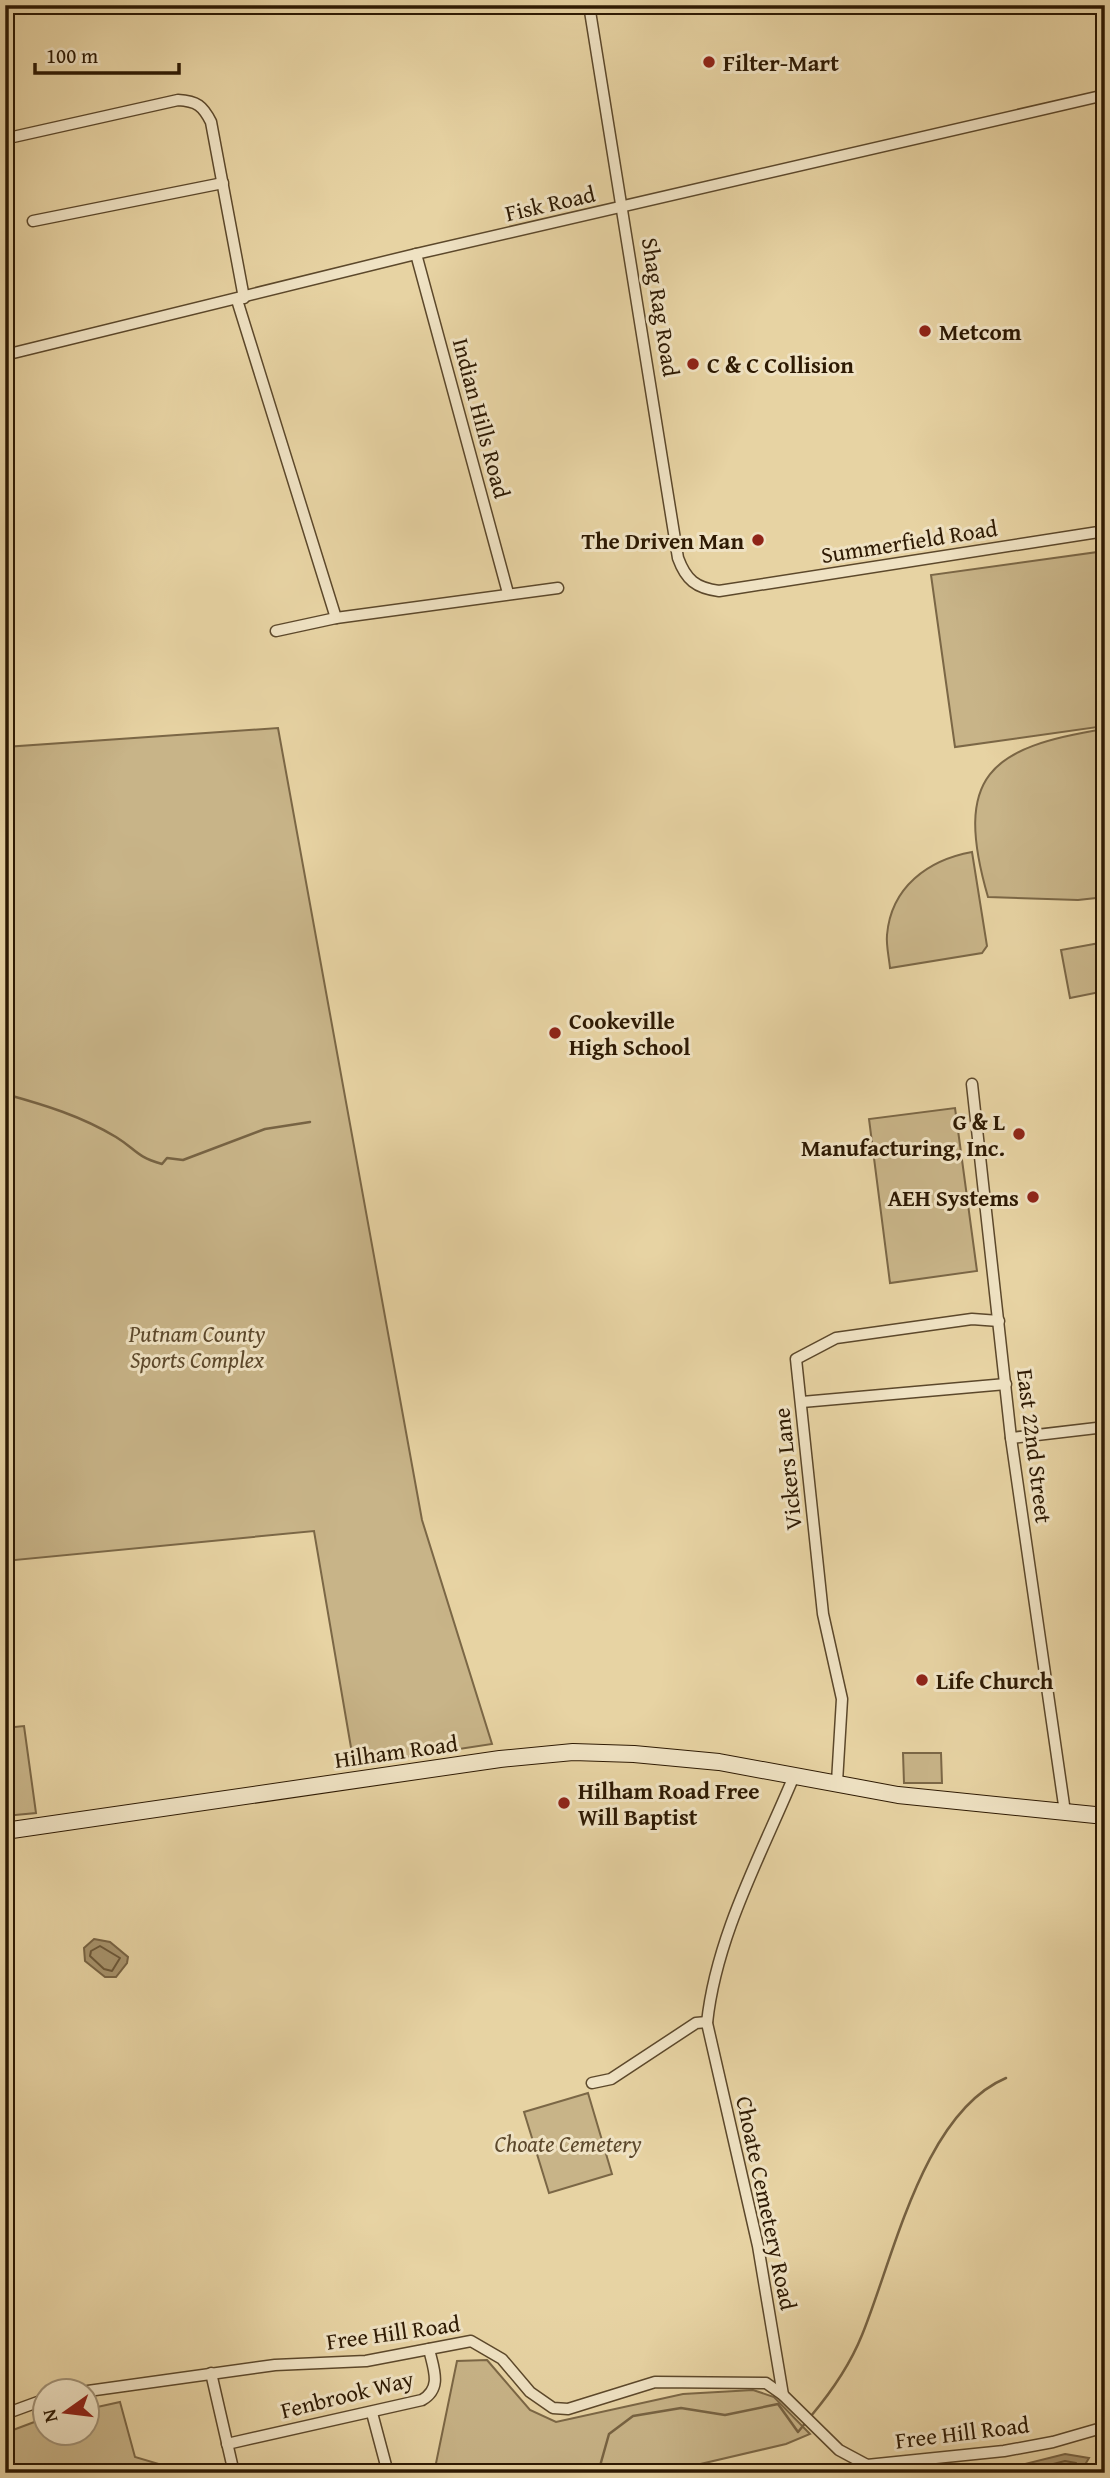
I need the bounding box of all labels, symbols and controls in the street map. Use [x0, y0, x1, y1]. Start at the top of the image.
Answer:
scale bar [35, 32, 178, 76]
text: 100 m [46, 40, 98, 71]
place label: Filter-Mart [723, 46, 839, 79]
marker: Filter-Mart [701, 54, 717, 70]
street label: Fisk Road [502, 176, 599, 229]
street label: Shag Rag Road [634, 235, 688, 380]
place label: Metcom [939, 315, 1022, 348]
marker: Metcom [917, 323, 933, 339]
street label: Indian Hills Road [445, 334, 519, 502]
place label: C & C Collision [707, 348, 854, 381]
marker: C & C Collision [685, 356, 701, 372]
street label: Summerfield Road [818, 511, 1000, 571]
place label: The Driven Man [581, 524, 744, 557]
marker: The Driven Man [750, 532, 766, 548]
place label: Cookeville High School [569, 1004, 690, 1063]
marker: Cookeville High School [547, 1025, 563, 1041]
place label: G & L Manufacturing, Inc. [801, 1105, 1005, 1164]
marker: G & L Manufacturing, Inc. [1011, 1126, 1027, 1142]
place label: AEH Systems [888, 1181, 1019, 1214]
marker: AEH Systems [1025, 1189, 1041, 1205]
park label: Putnam County Sports Complex [128, 1317, 266, 1376]
street label: East 22nd Street [1009, 1367, 1061, 1525]
street label: Vickers Lane [764, 1406, 810, 1532]
place label: Life Church [936, 1664, 1054, 1697]
marker: Life Church [914, 1672, 930, 1688]
street label: Hilham Road [332, 1726, 460, 1776]
place label: Hilham Road Free Will Baptist [578, 1774, 760, 1833]
marker: Hilham Road Free Will Baptist [556, 1795, 572, 1811]
street label: Choate Cemetery Road [728, 2093, 806, 2314]
park label: Choate Cemetery [494, 2127, 642, 2160]
street label: Free Hill Road [324, 2306, 463, 2358]
street label: Fenbrook Way [277, 2361, 418, 2426]
north arrow [32, 2376, 102, 2446]
text: N [34, 2406, 65, 2426]
street label: Free Hill Road [893, 2407, 1032, 2457]

